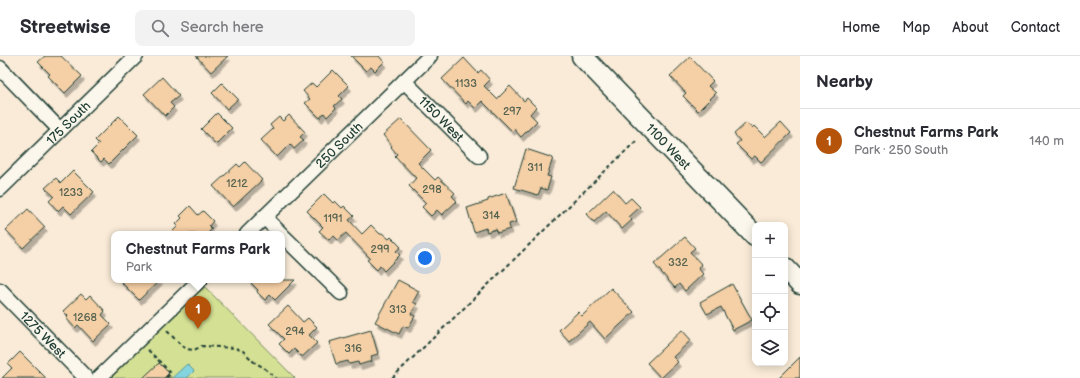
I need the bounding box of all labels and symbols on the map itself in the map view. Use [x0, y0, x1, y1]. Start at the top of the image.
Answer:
house number: 1133 [455, 77, 477, 90]
street label: 1150 West [415, 93, 467, 145]
street label: 175 South [43, 98, 94, 148]
house number: 297 [503, 105, 522, 118]
street label: 250 South [312, 119, 366, 172]
street label: 1100 West [642, 120, 694, 173]
house number: 311 [527, 161, 543, 174]
house number: 1212 [226, 177, 248, 190]
house number: 298 [422, 183, 442, 196]
house number: 1233 [59, 186, 83, 199]
house number: 314 [482, 209, 500, 222]
house number: 1191 [323, 212, 343, 225]
house number: 299 [370, 243, 390, 256]
your location [415, 248, 435, 268]
house number: 332 [668, 256, 689, 269]
pin: 1 [185, 296, 211, 329]
house number: 313 [389, 303, 407, 316]
street label: 1275 West [16, 308, 69, 362]
house number: 1268 [73, 311, 97, 324]
house number: 294 [285, 325, 305, 338]
house number: 316 [344, 342, 362, 355]

